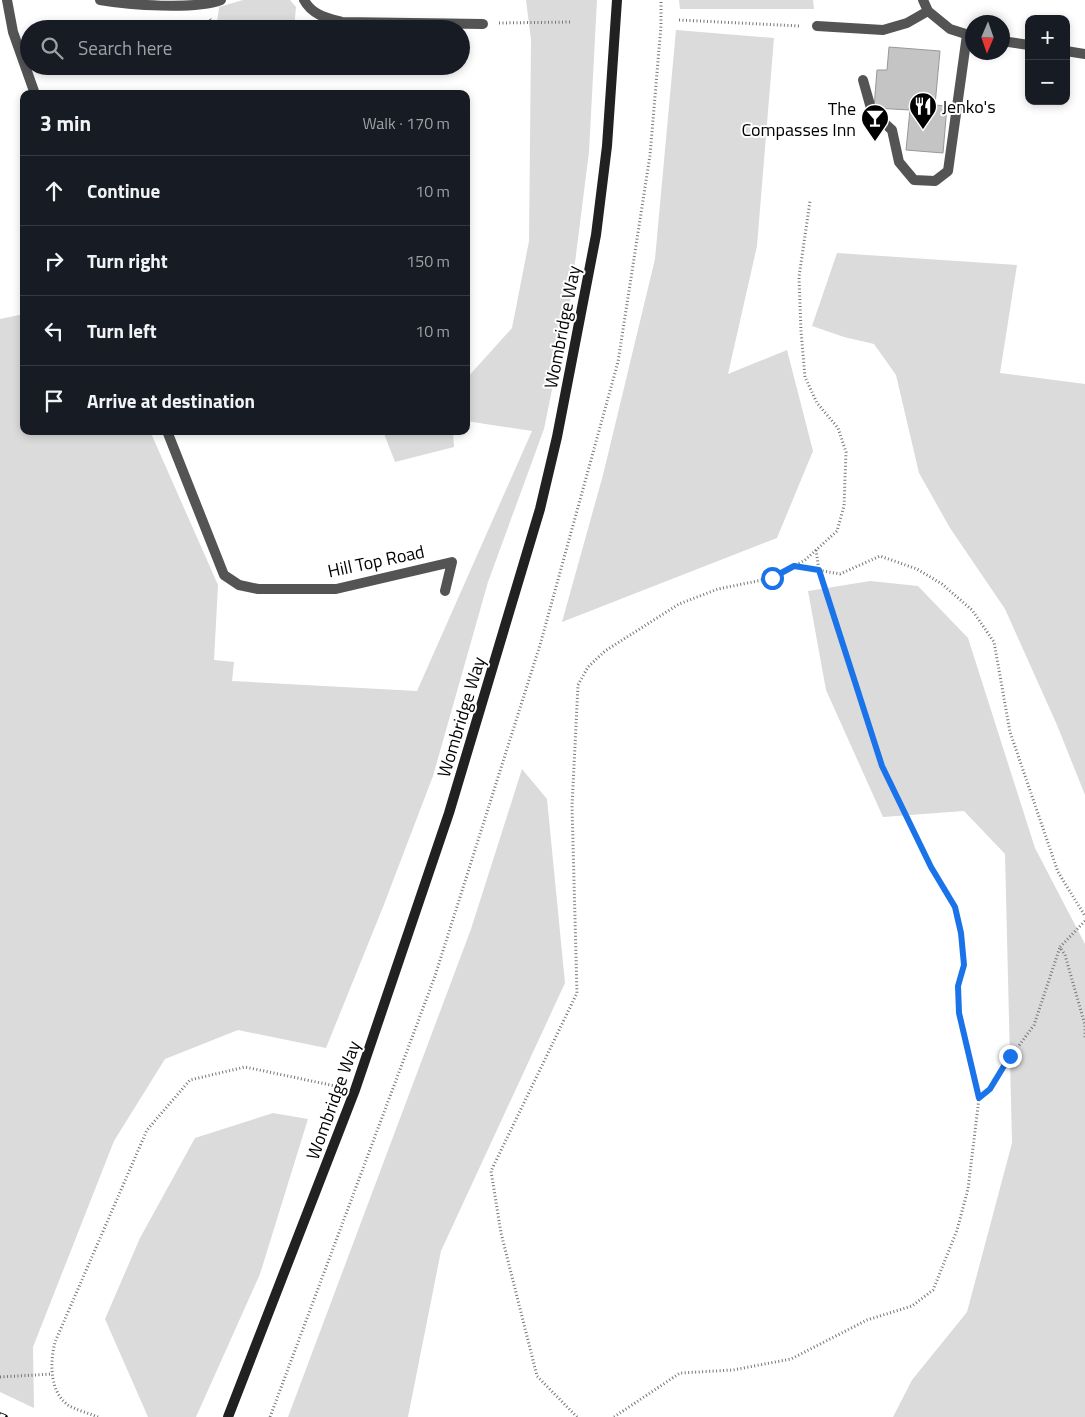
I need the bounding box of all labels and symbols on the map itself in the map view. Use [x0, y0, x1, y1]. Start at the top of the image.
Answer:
north arrow [965, 15, 1010, 60]
restaurant icon: Jenko's [908, 91, 938, 130]
place label: Jenko's [942, 93, 996, 120]
place label: The Compasses Inn [741, 95, 856, 143]
bar icon: The Compasses Inn [860, 103, 890, 142]
street label: Wombridge Way [537, 263, 587, 391]
street label: Hill Top Road [325, 538, 427, 584]
route start [761, 567, 784, 590]
street label: Wombridge Way [430, 653, 492, 781]
street label: Wombridge Way [299, 1036, 367, 1163]
route end [999, 1045, 1022, 1068]

